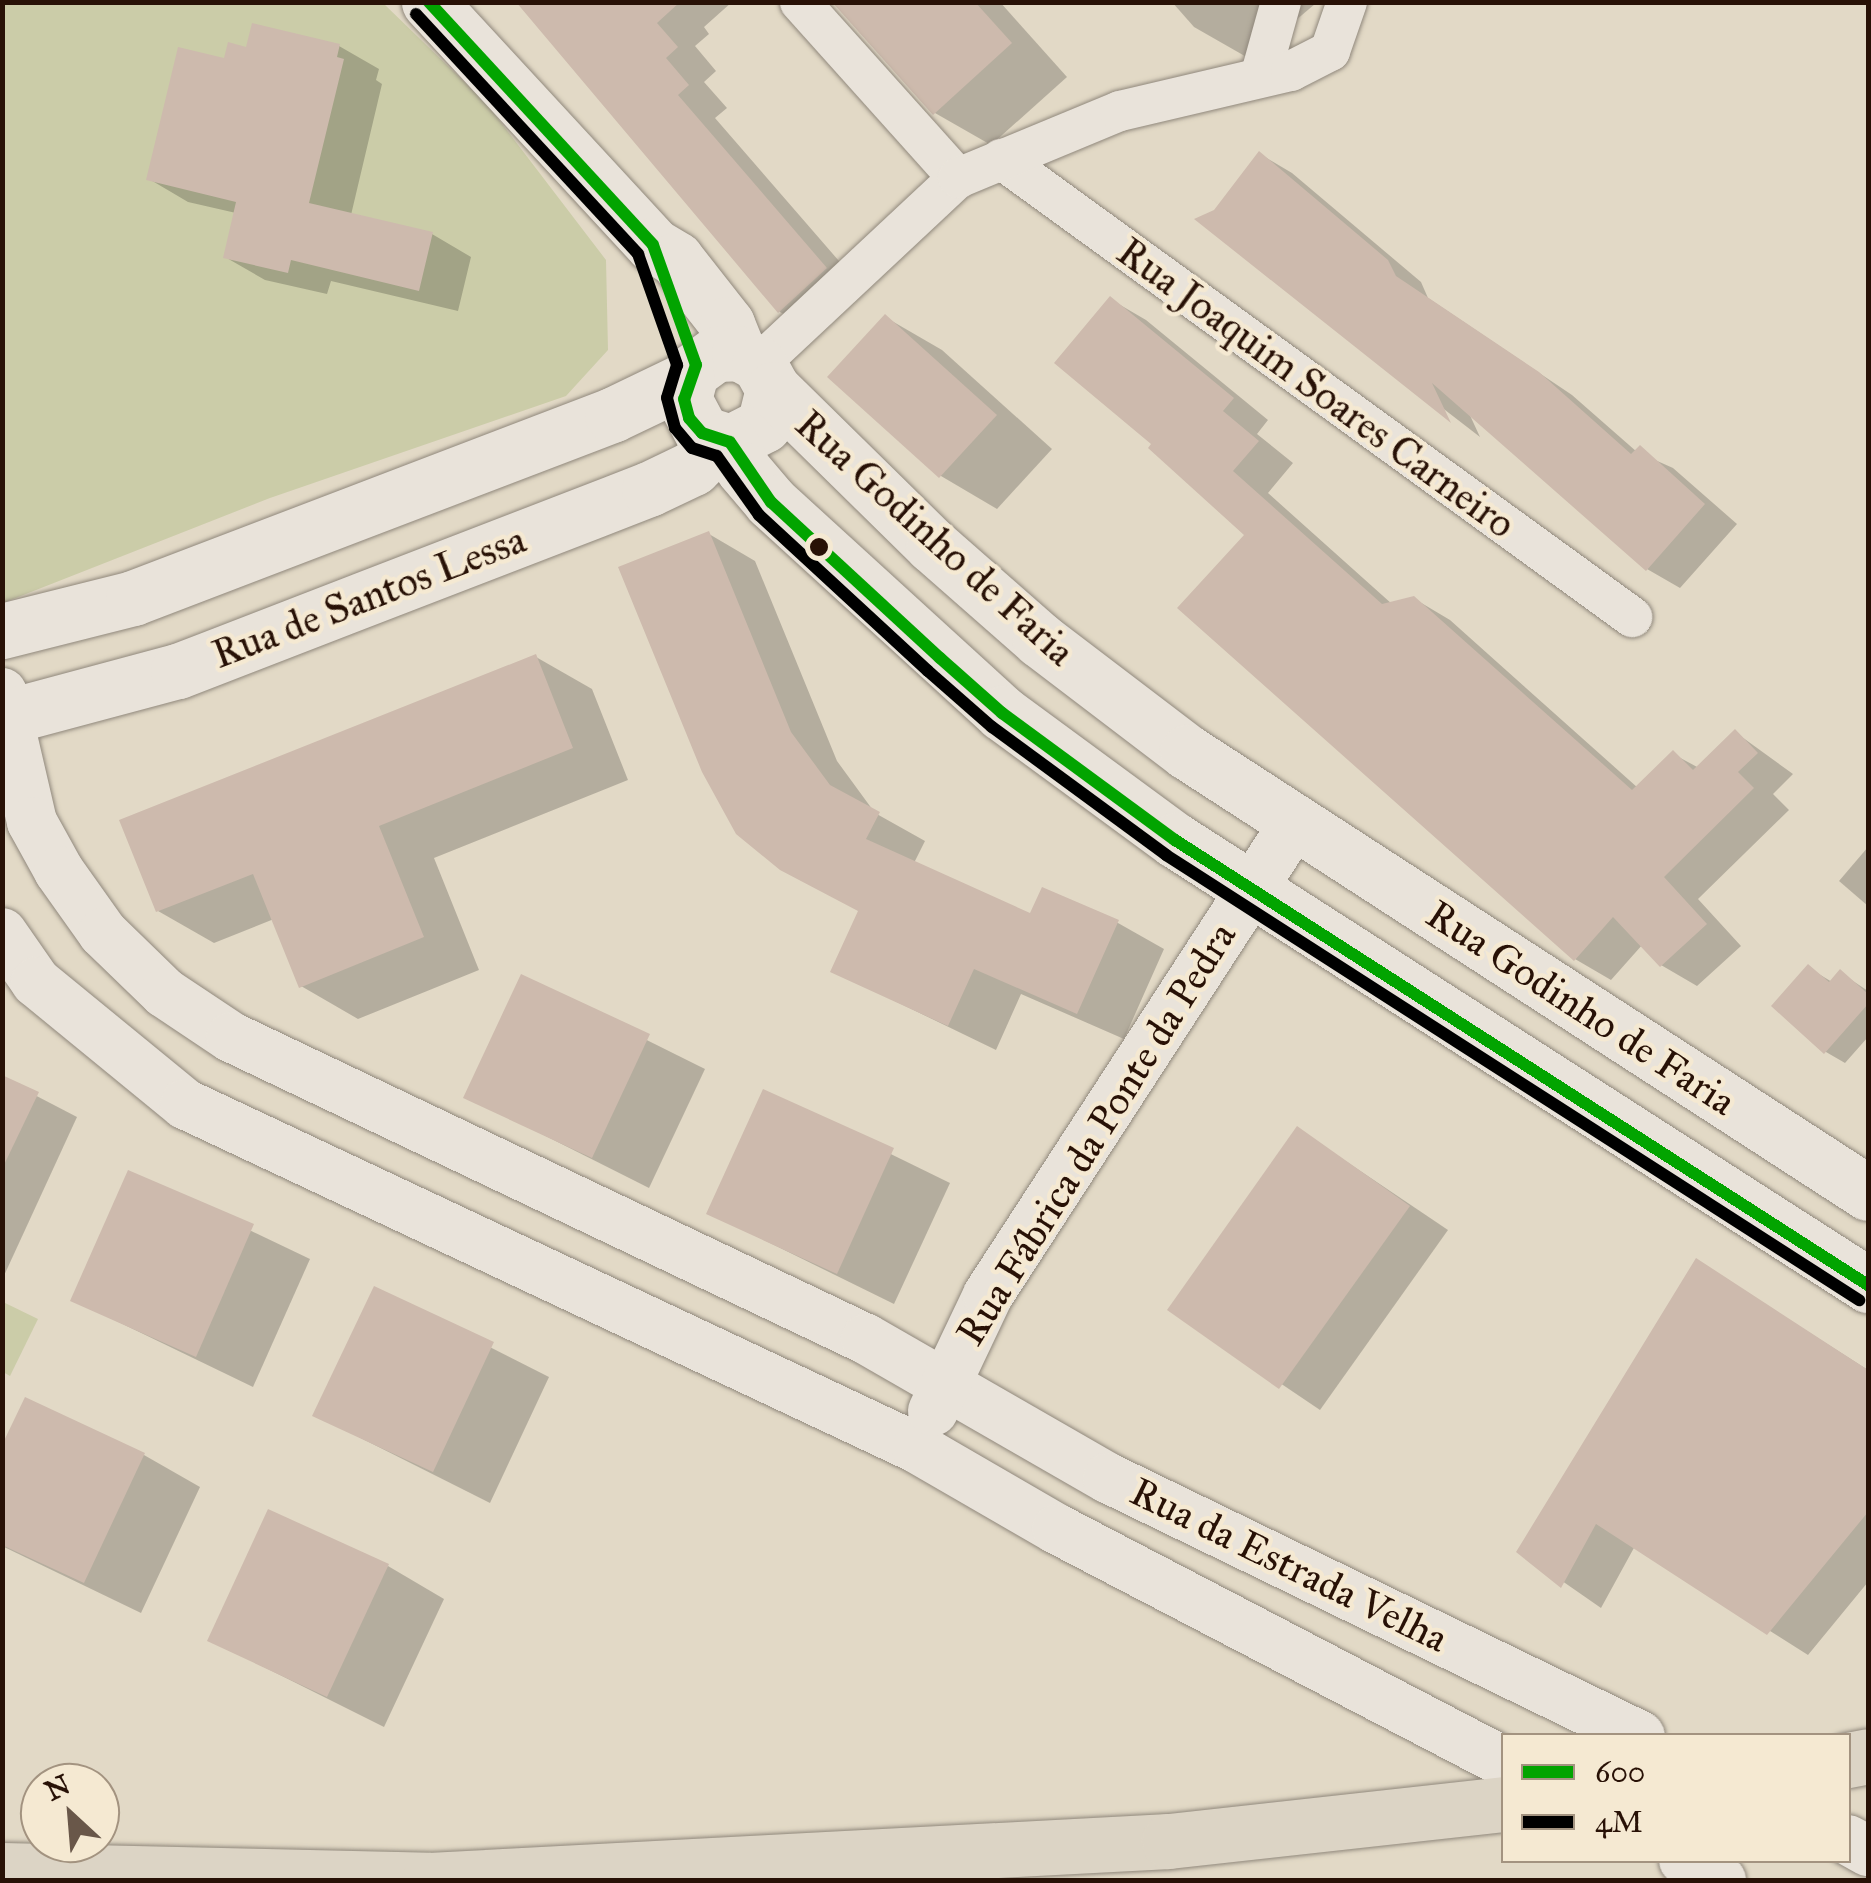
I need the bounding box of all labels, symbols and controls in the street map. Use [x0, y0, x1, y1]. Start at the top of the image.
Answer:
street label: Rua Joaquim Soares Carneiro [1108, 228, 1524, 548]
street label: Rua Godinho de Faria [786, 400, 1084, 676]
street label: Rua de Santos Lessa [206, 515, 532, 679]
unlabelled marker [809, 537, 829, 557]
street label: Rua Godinho de Faria [1418, 890, 1744, 1126]
street label: Rua Fábrica da Ponte da Pedra [946, 914, 1246, 1354]
street label: Rua da Estrada Velha [1123, 1467, 1455, 1663]
legend [1501, 1733, 1851, 1863]
text: 600 [1595, 1754, 1645, 1790]
north arrow [20, 1763, 120, 1863]
text: N [39, 1766, 76, 1808]
text: 4M [1595, 1804, 1643, 1840]

